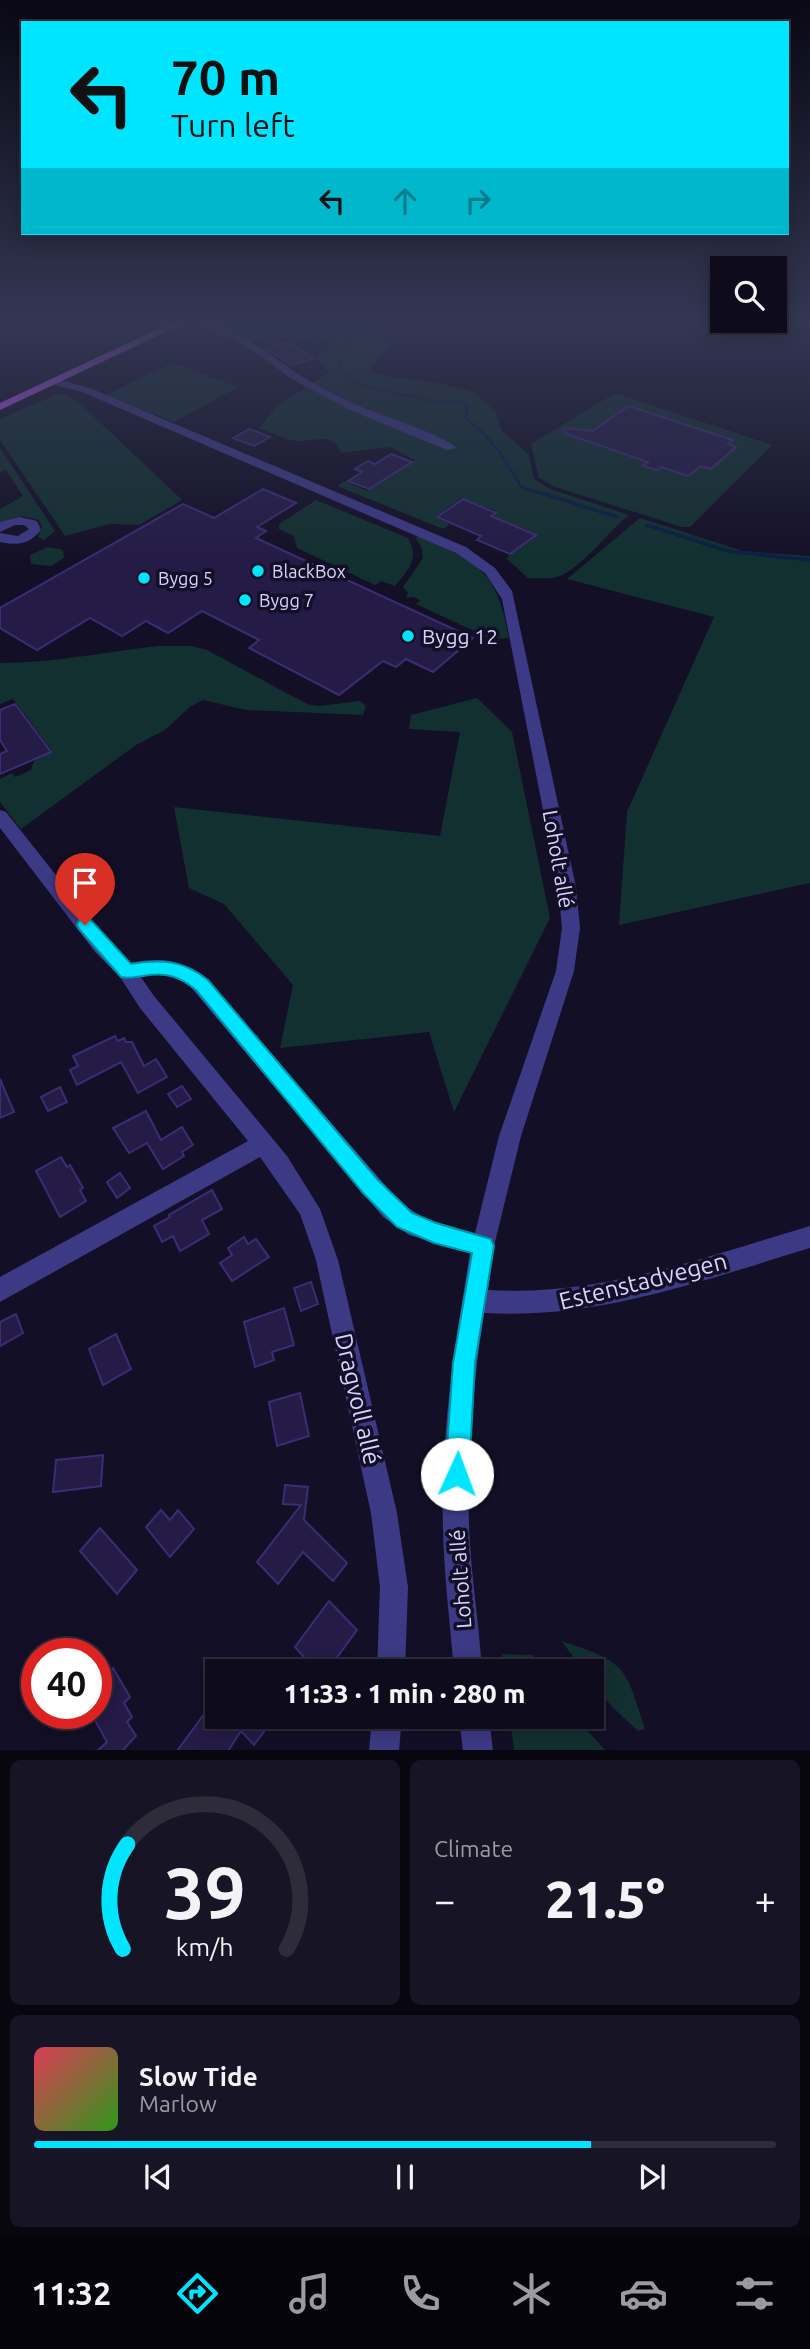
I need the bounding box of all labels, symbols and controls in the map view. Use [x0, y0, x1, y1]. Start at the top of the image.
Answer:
icon: left [56, 49, 147, 140]
text: 70 m [171, 49, 280, 104]
text: Turn left [171, 107, 295, 143]
icon: left [313, 182, 351, 220]
icon: ahead [386, 182, 424, 220]
icon: right [459, 182, 497, 220]
map controls [710, 256, 787, 333]
button: search [710, 256, 787, 333]
place label: BlackBox [272, 561, 346, 581]
marker: BlackBox [250, 563, 266, 579]
place label: Bygg 5 [158, 568, 213, 588]
marker: Bygg 5 [136, 570, 152, 586]
place label: Bygg 7 [259, 590, 314, 610]
marker: Bygg 7 [237, 592, 253, 608]
place label: Bygg 12 [422, 624, 498, 648]
marker: Bygg 12 [400, 628, 416, 644]
street label: Loholt allé [539, 808, 579, 910]
pin [55, 853, 115, 925]
icon: arrive [66, 864, 104, 902]
street label: Estenstadvegen [556, 1247, 730, 1315]
street label: Dragvoll allé [330, 1331, 386, 1467]
position arrow [420, 1437, 494, 1511]
street label: Loholt allé [445, 1529, 475, 1629]
speed limit sign: 40 [21, 1638, 112, 1729]
text: 11:33 · 1 min · 280 m [284, 1679, 525, 1708]
text: Climate [434, 1836, 513, 1861]
text: 39 [164, 1851, 246, 1933]
text: 21.5° [545, 1870, 665, 1928]
text: − [434, 1879, 455, 1921]
text: + [755, 1879, 776, 1921]
text: km/h [176, 1932, 234, 1960]
text: Slow Tide [139, 2062, 258, 2091]
text: Marlow [139, 2091, 217, 2116]
icon: previous [139, 2158, 177, 2196]
icon: pause [386, 2158, 424, 2196]
icon: next [633, 2158, 671, 2196]
icon: directions [173, 2269, 222, 2318]
icon: music [285, 2269, 334, 2318]
icon: phone [396, 2269, 445, 2318]
icon: climate [507, 2269, 556, 2318]
icon: car [619, 2269, 668, 2318]
icon: filters [730, 2269, 779, 2318]
text: 11:32 [31, 2275, 111, 2311]

